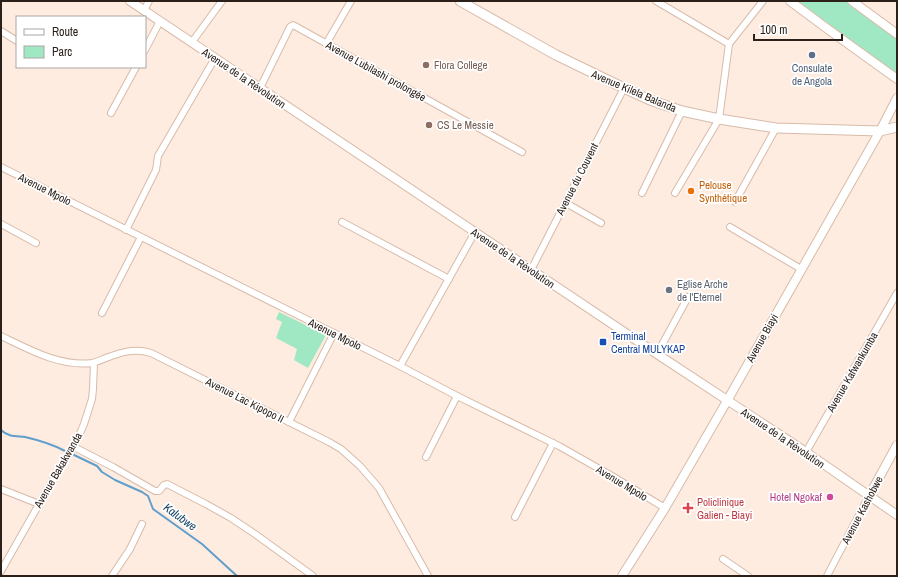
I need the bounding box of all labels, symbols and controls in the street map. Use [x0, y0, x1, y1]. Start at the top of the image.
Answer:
legend [16, 16, 146, 68]
scale bar [754, 16, 842, 42]
text: 100 m [760, 22, 787, 38]
text: Route [52, 24, 78, 40]
street label: Avenue Lubilashi prolongée [323, 37, 428, 104]
text: Parc [52, 44, 72, 60]
street label: Avenue de la Révolution [199, 44, 289, 111]
marker: Consulate de Angola [807, 50, 817, 60]
place label: Flora College [434, 58, 488, 72]
marker: Flora College [421, 60, 431, 70]
place label: Consulate de Angola [792, 61, 832, 88]
street label: Avenue Kilela Balanda [588, 66, 679, 115]
place label: CS Le Messie [437, 118, 494, 132]
marker: CS Le Messie [424, 120, 434, 130]
street label: Avenue du Couvent [552, 140, 601, 218]
street label: Avenue Mpolo [15, 169, 74, 208]
place label: Pelouse Synthétique [699, 178, 747, 205]
marker: Pelouse Synthétique [686, 186, 696, 196]
street label: Avenue de la Révolution [468, 224, 558, 291]
place label: Eglise Arche de l'Eternel [677, 277, 728, 304]
marker: Eglise Arche de l'Eternel [664, 285, 674, 295]
street label: Avenue Biayi [742, 311, 781, 366]
street label: Avenue Mpolo [305, 315, 364, 353]
place label: Terminal Central MULYKAP [611, 329, 685, 356]
street label: Avenue Kafwankumba [823, 329, 881, 415]
marker: Terminal Central MULYKAP [598, 337, 608, 347]
street label: Avenue Lac Kipopo II [203, 374, 287, 426]
street label: Avenue de la Révolution [738, 404, 828, 471]
street label: Avenue Bakakwanda [30, 430, 85, 511]
street label: Avenue Mpolo [593, 462, 650, 504]
street label: Avenue Kashobwe [838, 474, 886, 547]
place label: Hotel Ngokaf [770, 490, 822, 504]
marker: Hotel Ngokaf [825, 492, 835, 502]
place label: Policlinique Galien - Biayi [697, 495, 752, 522]
water label: Kalubwe [160, 499, 200, 535]
marker: Policlinique Galien - Biayi [682, 502, 694, 514]

